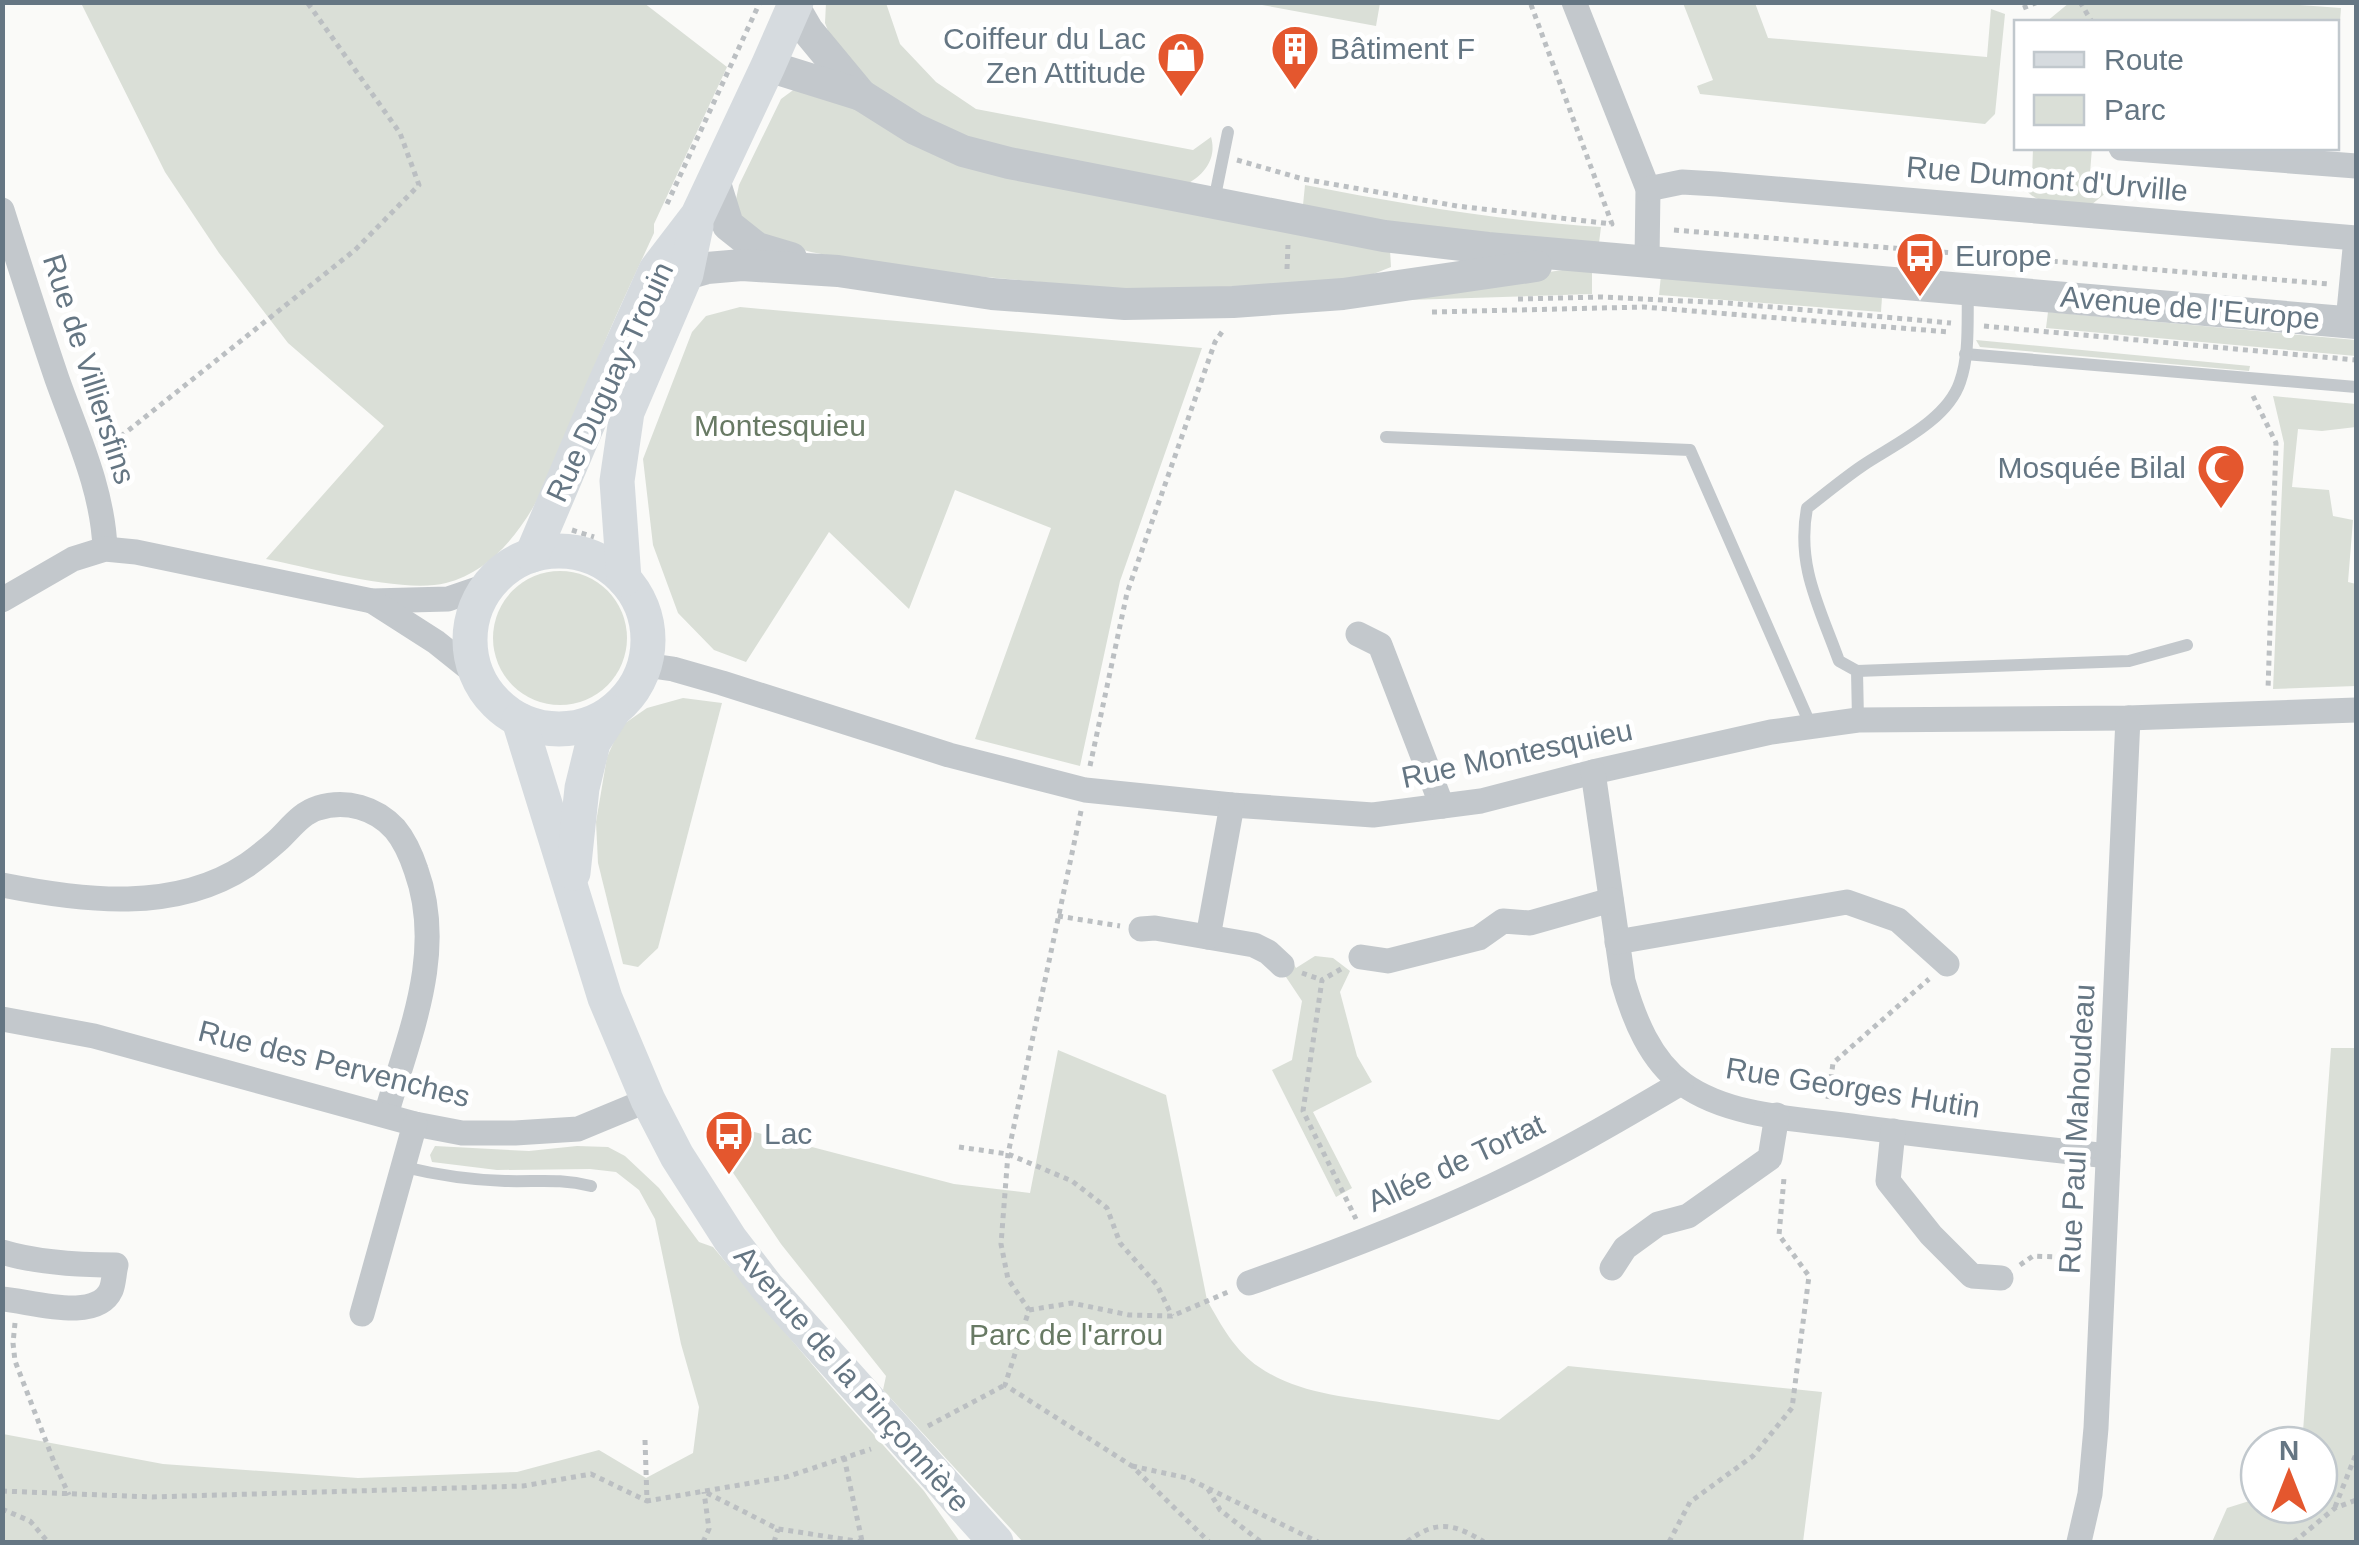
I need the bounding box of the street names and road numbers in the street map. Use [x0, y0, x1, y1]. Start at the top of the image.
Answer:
street label: Rue Dumont d'Urville [1905, 150, 2189, 207]
street label: Rue de Villiersfins [37, 250, 142, 488]
street label: Rue Duguay-Trouin [540, 257, 680, 507]
street label: Avenue de l'Europe [2059, 280, 2321, 335]
street label: Rue Montesquieu [1398, 713, 1635, 794]
street label: Rue Paul Mahoudeau [2052, 983, 2101, 1275]
street label: Rue des Pervenches [195, 1014, 473, 1113]
street label: Rue Georges Hutin [1724, 1051, 1982, 1124]
street label: Allée de Tortat [1362, 1107, 1550, 1218]
street label: Avenue de la Pinçonnière [728, 1239, 977, 1518]

